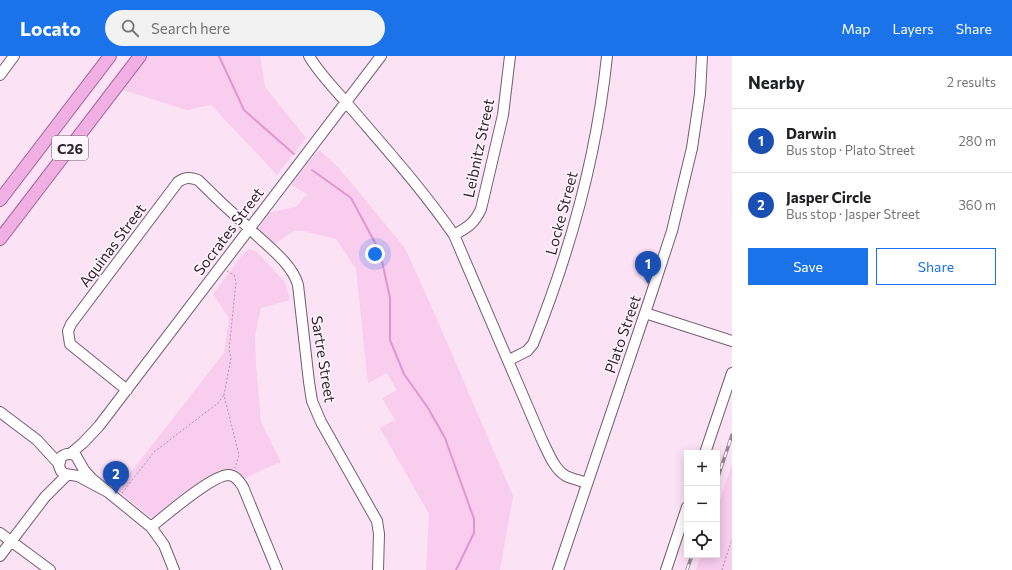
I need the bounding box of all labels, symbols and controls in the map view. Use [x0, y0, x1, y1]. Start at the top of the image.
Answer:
search box [105, 10, 385, 46]
text: Locato [20, 17, 81, 40]
icon: search [119, 17, 141, 39]
text: Search here [151, 19, 230, 37]
text: Map [842, 20, 870, 37]
text: Layers [892, 20, 934, 37]
text: Share [956, 20, 992, 37]
text: Nearby [748, 72, 805, 93]
text: 2 results [947, 74, 996, 90]
street label: Leibnitz Street [459, 97, 497, 199]
text: Darwin [786, 124, 836, 142]
text: 1 [758, 133, 764, 149]
text: 280 m [959, 133, 996, 149]
road number: C26 [52, 136, 88, 160]
text: Bus stop · Plato Street [786, 142, 915, 158]
street label: Locke Street [541, 169, 581, 257]
street label: Socrates Street [189, 184, 267, 278]
text: Jasper Circle [786, 188, 871, 206]
text: 2 [757, 197, 765, 213]
text: 360 m [958, 197, 996, 213]
street label: Aquinas Street [75, 200, 149, 290]
text: Bus stop · Jasper Street [786, 206, 920, 222]
your location [365, 244, 385, 264]
button: Save [748, 248, 868, 285]
button: Share [876, 248, 996, 285]
pin: 1 [635, 251, 661, 284]
street label: Plato Street [600, 293, 644, 375]
street label: Sartre Street [308, 314, 340, 404]
map controls [684, 450, 720, 558]
button: + [684, 450, 720, 486]
pin: 2 [103, 461, 129, 494]
button: − [684, 486, 720, 522]
button: locate [684, 522, 720, 558]

